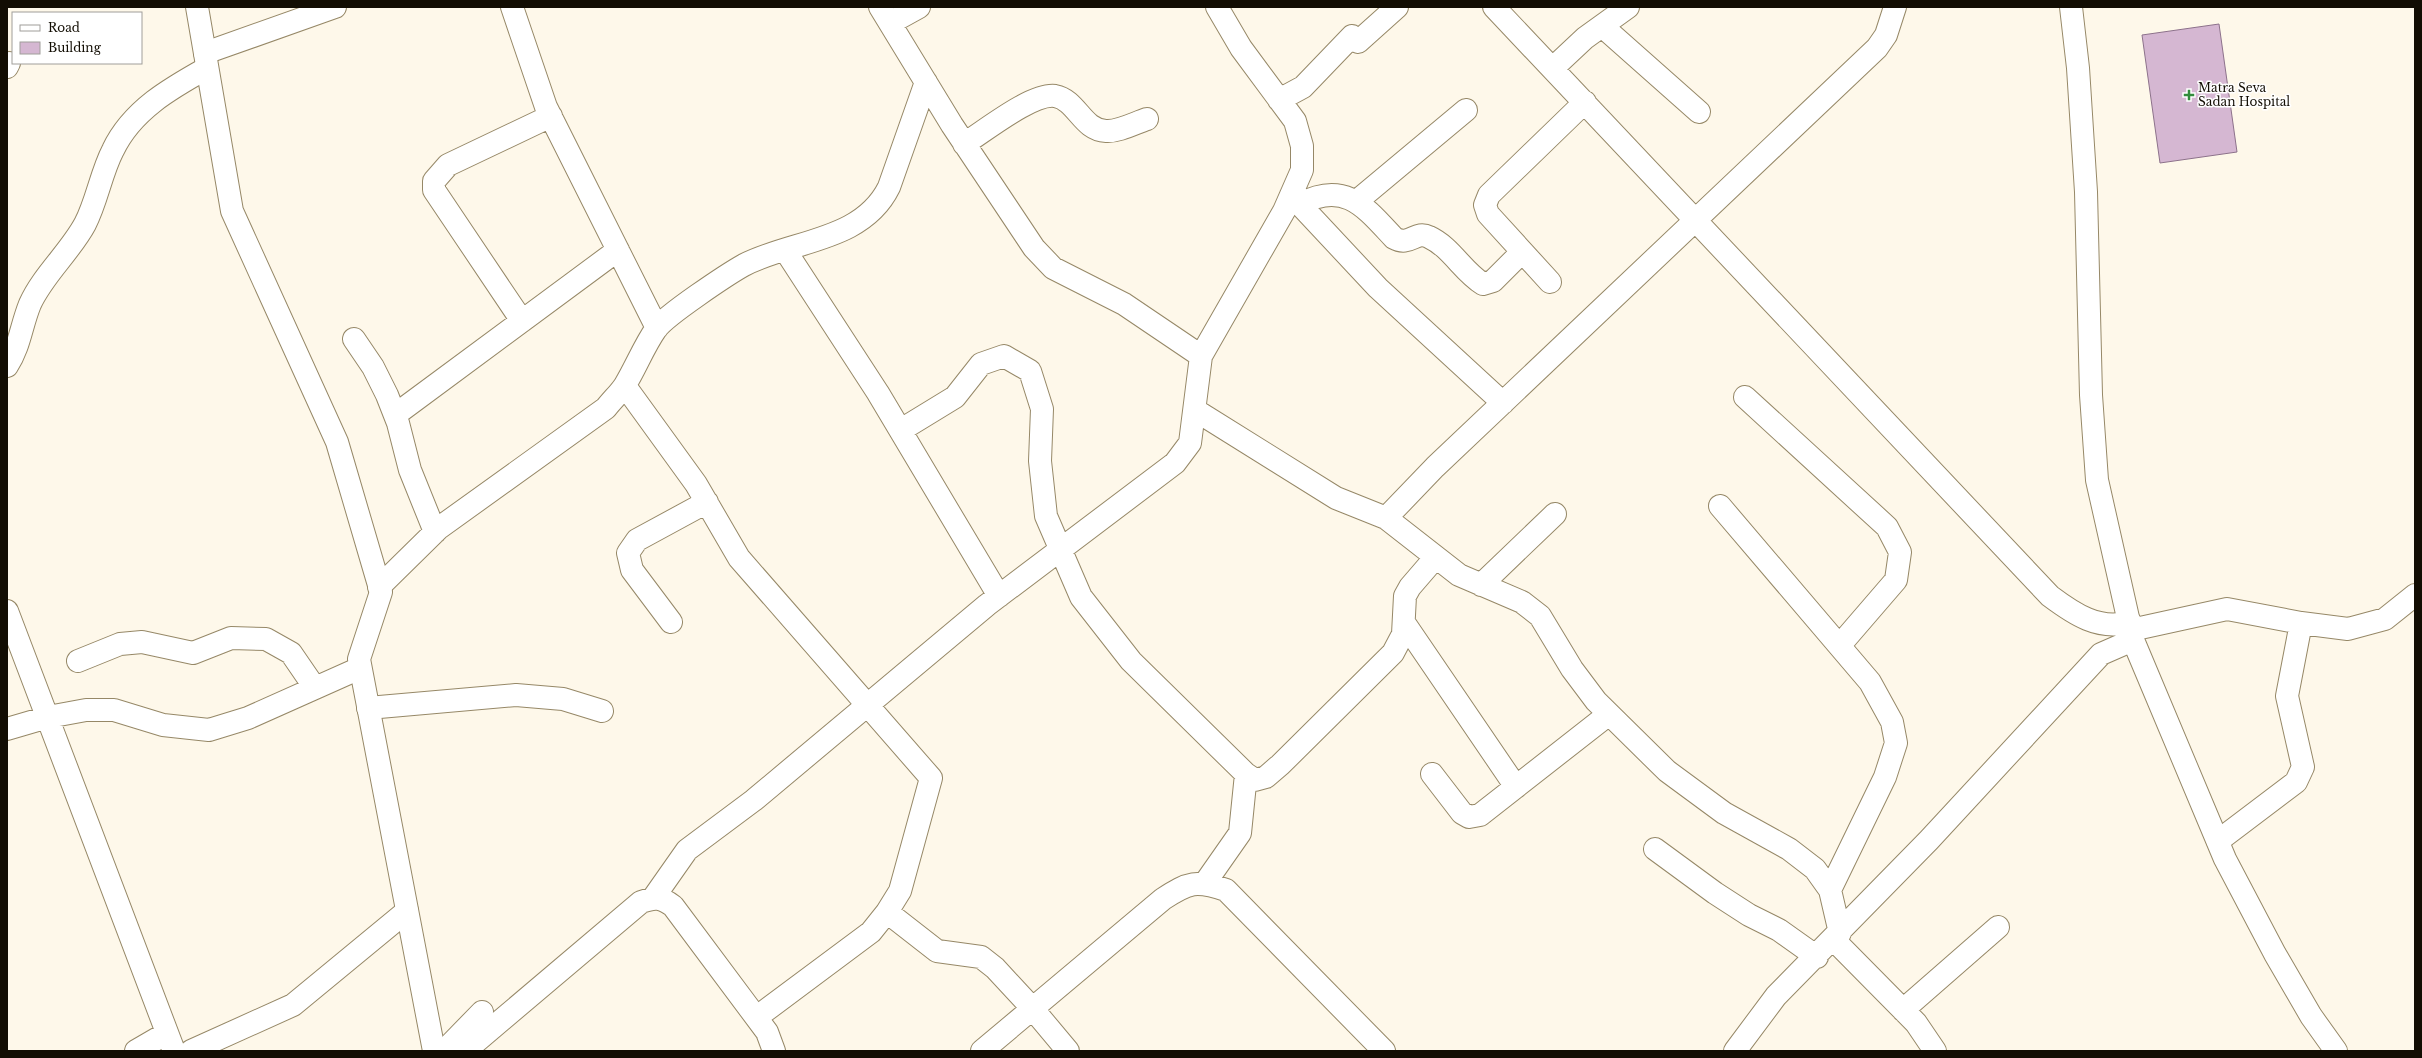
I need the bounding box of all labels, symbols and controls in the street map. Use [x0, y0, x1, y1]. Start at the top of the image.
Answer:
legend [12, 12, 142, 64]
text: Road [48, 20, 80, 35]
text: Building [48, 40, 102, 55]
place label: Matra Seva Sadan Hospital [2198, 80, 2290, 109]
marker: Matra Seva Sadan Hospital [2183, 89, 2195, 101]

